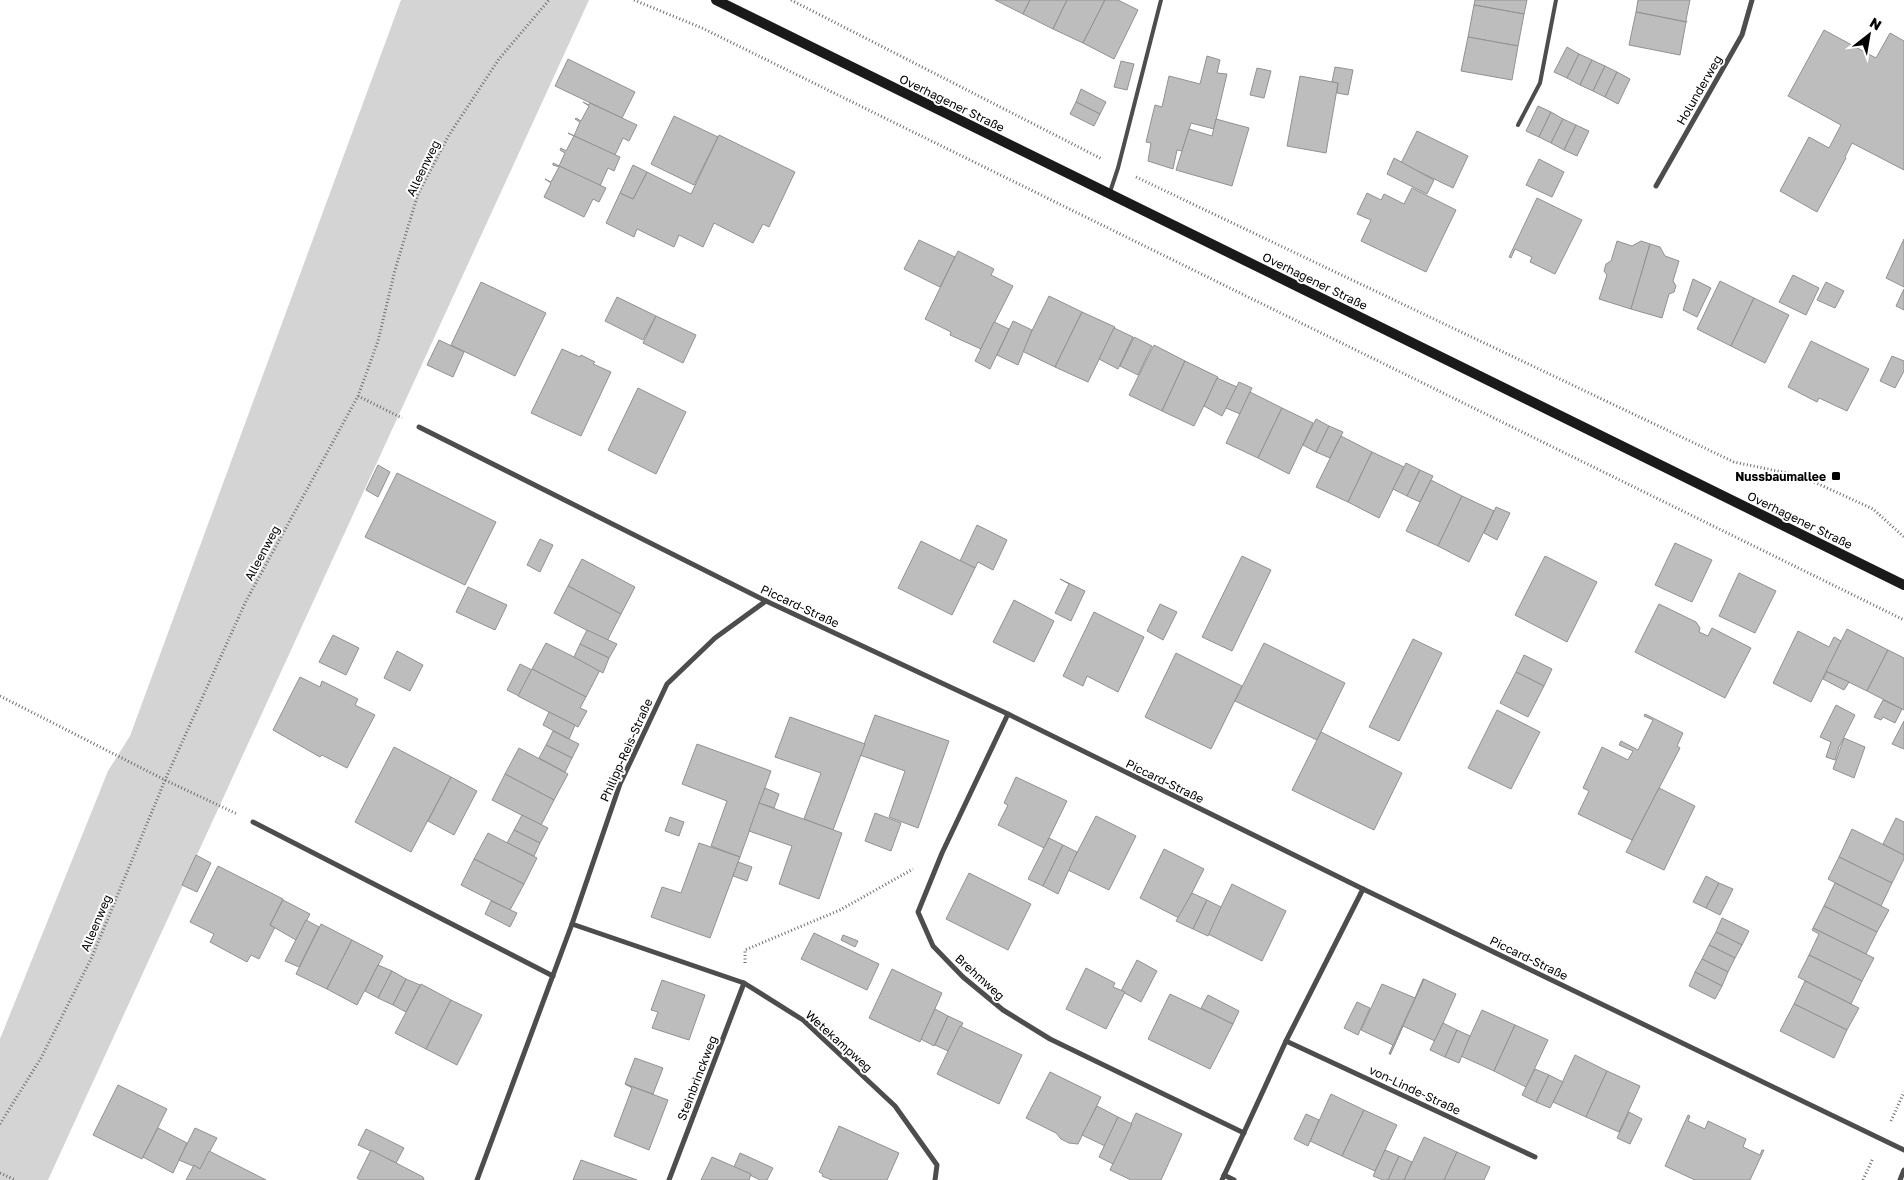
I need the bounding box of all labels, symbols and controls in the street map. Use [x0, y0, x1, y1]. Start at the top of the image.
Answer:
north arrow [1844, 10, 1894, 60]
text: N [1867, 13, 1885, 33]
street label: Holunderweg [1673, 52, 1725, 128]
street label: Overhagener Straße [897, 71, 1007, 135]
street label: Alleenweg [403, 138, 443, 198]
street label: Overhagener Straße [1260, 249, 1370, 313]
place label: Nussbaumallee [1735, 469, 1826, 484]
marker: Nussbaumallee [1830, 470, 1842, 482]
street label: Overhagener Straße [1745, 488, 1855, 552]
street label: Alleenweg [241, 523, 283, 583]
street label: Piccard-Straße [758, 581, 842, 631]
street label: Philipp-Reis-Straße [596, 696, 656, 804]
street label: Piccard-Straße [1124, 756, 1206, 806]
street label: Alleenweg [77, 892, 115, 954]
street label: Piccard-Straße [1488, 933, 1570, 983]
street label: Brehmweg [952, 951, 1008, 1003]
street label: Wetekampweg [802, 1007, 876, 1075]
street label: Steinbrinckweg [674, 1033, 720, 1123]
street label: von-Linde-Straße [1367, 1062, 1463, 1118]

